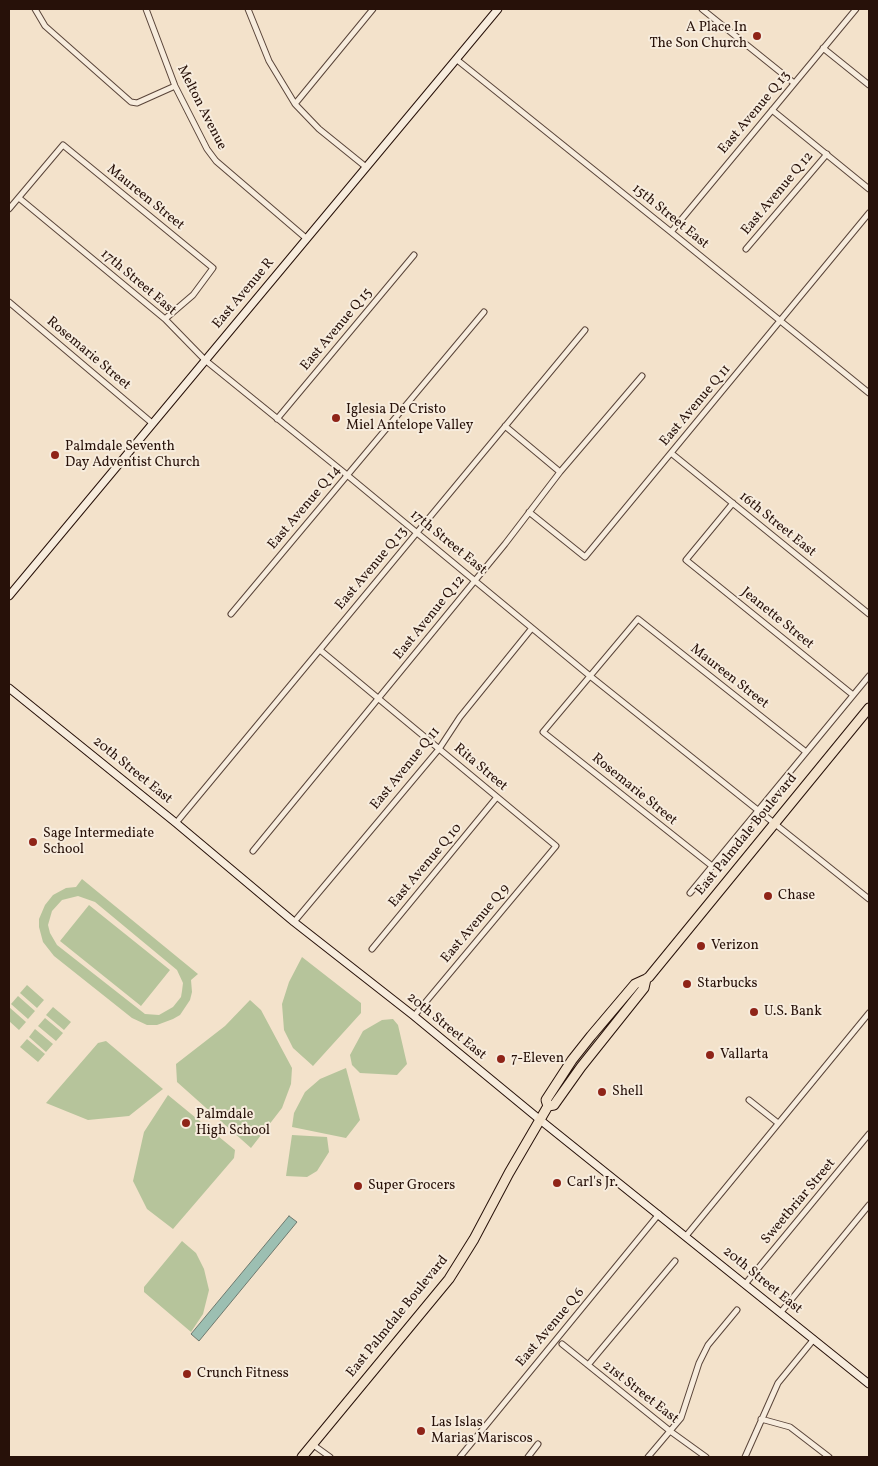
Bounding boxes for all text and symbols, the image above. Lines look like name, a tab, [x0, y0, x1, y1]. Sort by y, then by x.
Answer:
place label: A Place In The Son Church	[649, 20, 747, 52]
marker: A Place In The Son Church	[751, 30, 763, 42]
street label: Melton Avenue	[172, 63, 230, 153]
street label: East Avenue Q 13	[715, 68, 795, 158]
street label: East Avenue Q 12	[738, 149, 818, 239]
street label: Maureen Street	[103, 162, 187, 234]
street label: 15th Street East	[628, 181, 712, 253]
street label: 17th Street East	[97, 246, 179, 320]
street label: East Avenue R	[210, 255, 278, 333]
street label: East Avenue Q 15	[297, 285, 377, 375]
street label: Rosemarie Street	[42, 314, 134, 394]
street label: East Avenue Q 11	[657, 362, 735, 450]
place label: Iglesia De Cristo Miel Antelope Valley	[346, 402, 473, 434]
marker: Iglesia De Cristo Miel Antelope Valley	[330, 412, 342, 424]
place label: Palmdale Seventh Day Adventist Church	[65, 439, 200, 472]
marker: Palmdale Seventh Day Adventist Church	[49, 449, 61, 461]
street label: East Avenue Q 14	[265, 463, 345, 553]
street label: 16th Street East	[735, 489, 819, 561]
street label: 17th Street East	[406, 507, 490, 579]
street label: East Avenue Q 13	[332, 524, 412, 614]
street label: East Avenue Q 12	[391, 572, 469, 664]
street label: Jeanette Street	[737, 585, 817, 653]
street label: Maureen Street	[686, 641, 772, 713]
street label: East Avenue Q 11	[368, 724, 444, 814]
street label: 20th Street East	[89, 734, 175, 808]
street label: Rita Street	[450, 741, 510, 795]
street label: Rosemarie Street	[588, 750, 680, 830]
street label: East Palmdale Boulevard	[693, 771, 801, 899]
street label: East Avenue Q 10	[386, 821, 466, 911]
place label: Sage Intermediate School	[43, 826, 154, 859]
marker: Sage Intermediate School	[27, 836, 39, 848]
street label: East Avenue Q 9	[438, 881, 514, 967]
place label: Chase	[778, 888, 815, 904]
marker: Chase	[762, 890, 774, 902]
place label: Verizon	[711, 938, 759, 954]
marker: Verizon	[695, 940, 707, 952]
place label: Starbucks	[697, 976, 758, 992]
marker: Starbucks	[681, 978, 693, 990]
street label: 20th Street East	[403, 990, 489, 1064]
place label: U.S. Bank	[764, 1004, 822, 1020]
marker: U.S. Bank	[748, 1006, 760, 1018]
place label: Vallarta	[720, 1047, 768, 1063]
marker: Vallarta	[704, 1049, 716, 1061]
place label: 7-Eleven	[511, 1051, 564, 1067]
marker: 7-Eleven	[495, 1053, 507, 1065]
place label: Shell	[612, 1084, 643, 1100]
marker: Shell	[596, 1086, 608, 1098]
place label: Palmdale High School	[196, 1107, 270, 1140]
marker: Palmdale High School	[180, 1117, 192, 1129]
street label: Sweetbriar Street	[758, 1156, 840, 1248]
place label: Carl's Jr.	[567, 1175, 618, 1191]
marker: Carl's Jr.	[551, 1177, 563, 1189]
place label: Super Grocers	[368, 1178, 455, 1194]
marker: Super Grocers	[352, 1180, 364, 1192]
street label: 20th Street East	[719, 1244, 805, 1318]
street label: East Palmdale Boulevard	[344, 1253, 452, 1381]
street label: East Avenue Q 6	[513, 1285, 589, 1371]
street label: 21st Street East	[598, 1358, 682, 1428]
place label: Crunch Fitness	[197, 1366, 289, 1382]
marker: Crunch Fitness	[181, 1368, 193, 1380]
place label: Las Islas Marias Mariscos	[431, 1415, 533, 1448]
marker: Las Islas Marias Mariscos	[415, 1425, 427, 1437]

